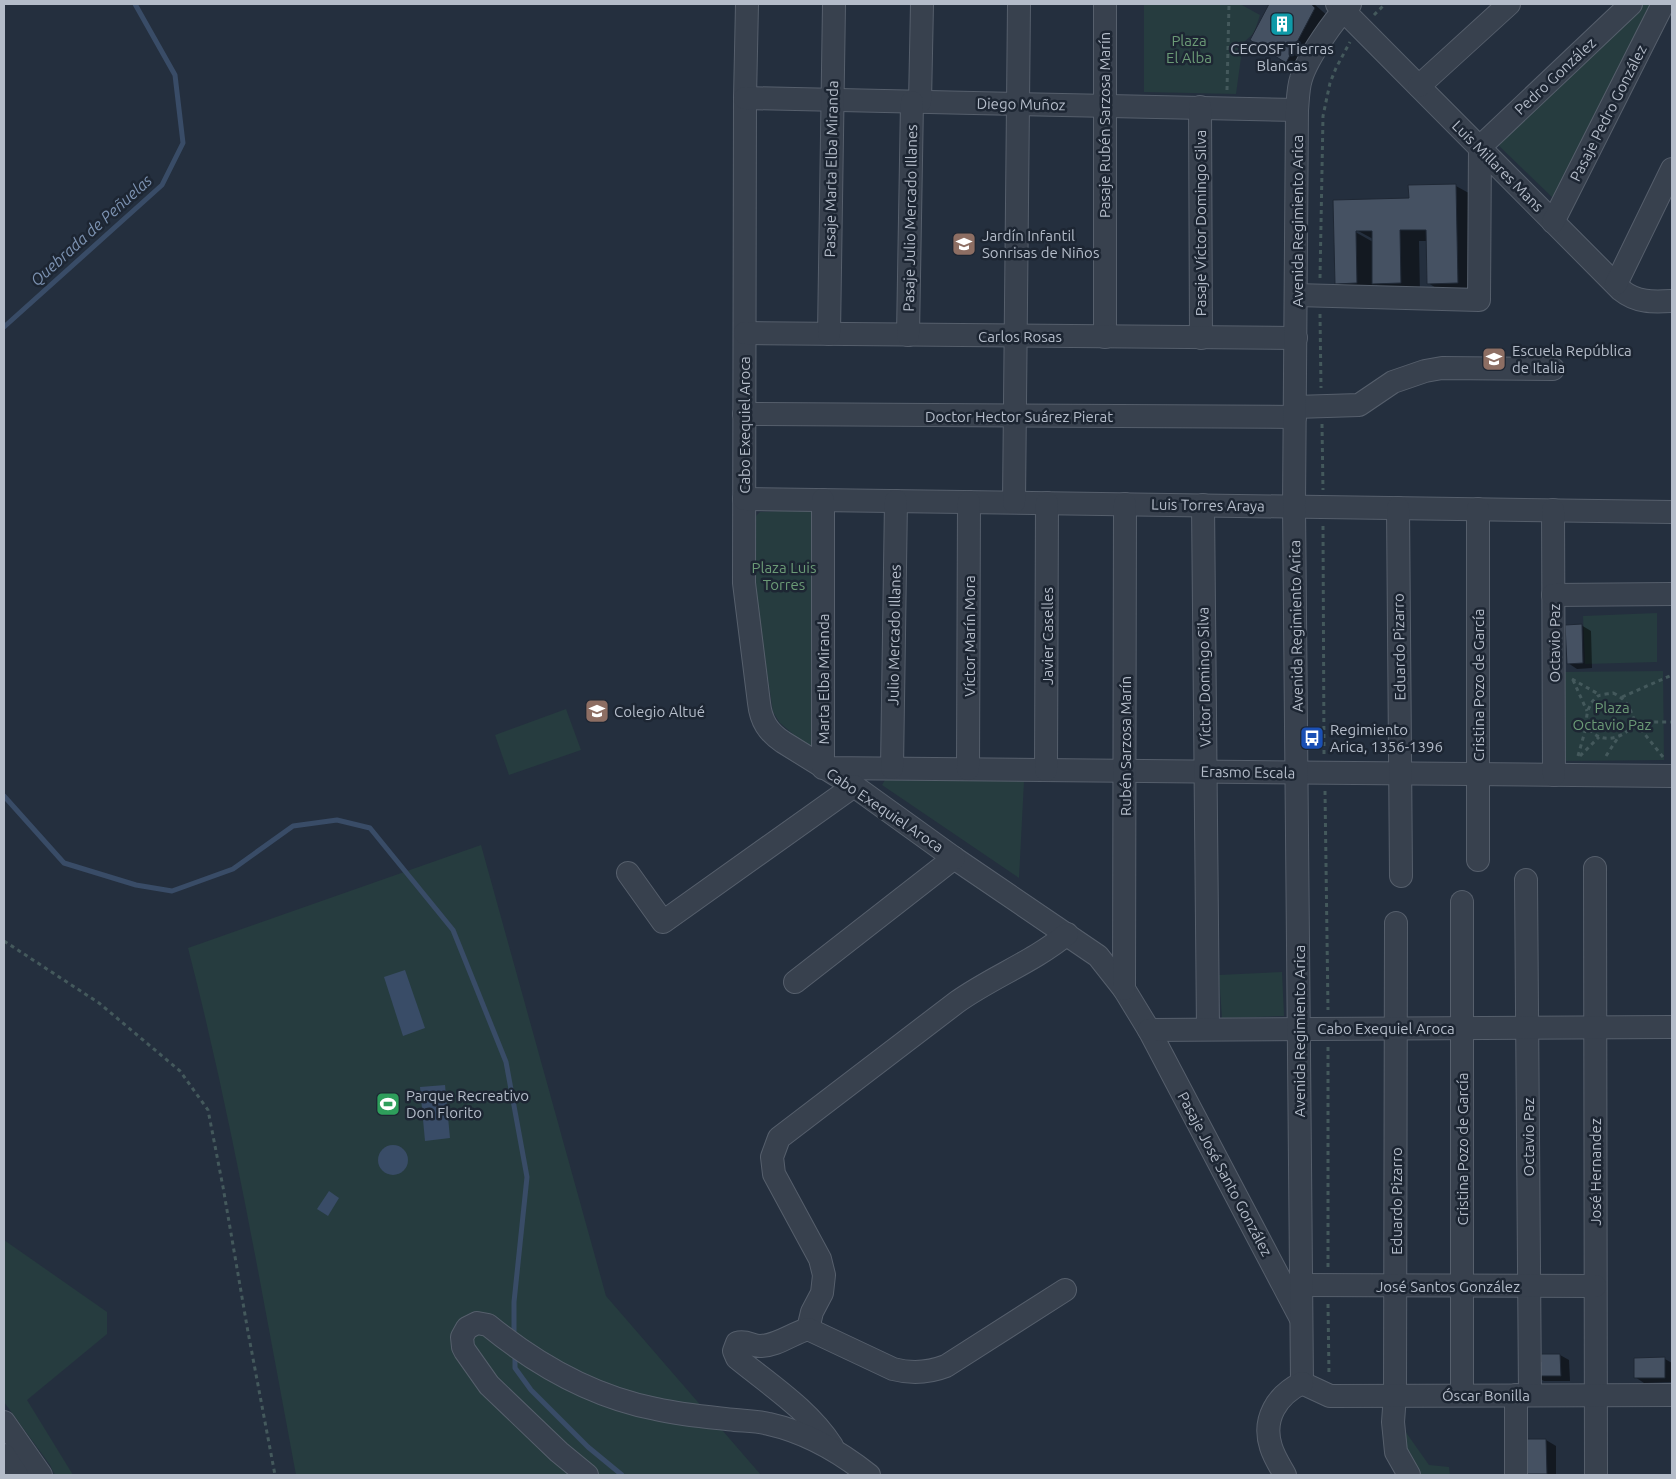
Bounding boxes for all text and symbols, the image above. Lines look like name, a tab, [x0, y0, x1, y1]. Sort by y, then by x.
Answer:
building icon: CECOSF Tierras Blancas	[1269, 11, 1295, 37]
street label: Pasaje Rubén Sarzosa Marín	[1096, 32, 1113, 218]
park label: Plaza El Alba	[1166, 32, 1212, 66]
street label: Pedro González	[1511, 34, 1599, 118]
place label: CECOSF Tierras Blancas	[1230, 40, 1334, 74]
street label: Pasaje Pedro González	[1566, 42, 1650, 184]
street label: Pasaje Marta Elba Miranda	[821, 80, 841, 258]
street label: Diego Muñoz	[976, 95, 1066, 113]
street label: Luis Millares Mans	[1449, 117, 1547, 215]
street label: Pasaje Julio Mercado Illanes	[900, 124, 920, 312]
street label: Pasaje Víctor Domingo Silva	[1192, 130, 1209, 316]
street label: Avenida Regimiento Arica	[1289, 135, 1306, 307]
water label: Quebrada de Peñuelas	[27, 171, 156, 290]
place label: Jardín Infantil Sonrisas de Niños	[982, 227, 1099, 261]
school or university icon: Jardín Infantil Sonrisas de Niños	[951, 231, 977, 257]
street label: Carlos Rosas	[978, 328, 1062, 345]
place label: Escuela República de Italia	[1512, 342, 1632, 376]
school or university icon: Escuela República de Italia	[1481, 346, 1507, 372]
street label: Cabo Exequiel Aroca	[736, 356, 753, 494]
street label: Doctor Hector Suárez Pierat	[925, 408, 1113, 425]
street label: Luis Torres Araya	[1151, 496, 1265, 514]
street label: Avenida Regimiento Arica	[1286, 540, 1306, 712]
park label: Plaza Luis Torres	[751, 559, 817, 593]
street label: Julio Mercado Illanes	[884, 564, 904, 706]
street label: Víctor Marín Mora	[961, 575, 978, 697]
street label: Javier Caselles	[1039, 587, 1056, 685]
street label: Eduardo Pizarro	[1390, 593, 1408, 701]
street label: Octavio Paz	[1546, 604, 1563, 682]
street label: Víctor Domingo Silva	[1194, 607, 1214, 747]
street label: Cristina Pozo de García	[1470, 609, 1487, 761]
street label: Marta Elba Miranda	[815, 614, 832, 744]
street label: Rubén Sarzosa Marín	[1117, 676, 1134, 816]
school or university icon: Colegio Altué	[584, 698, 610, 724]
park label: Plaza Octavio Paz	[1573, 699, 1651, 733]
place label: Colegio Altué	[614, 703, 705, 720]
place label: Regimiento Arica, 1356-1396	[1330, 721, 1443, 755]
bus stop icon: Regimiento Arica, 1356-1396	[1299, 725, 1325, 751]
street label: Erasmo Escala	[1201, 763, 1295, 781]
street label: Cabo Exequiel Aroca	[823, 764, 947, 856]
street label: Avenida Regimiento Arica	[1291, 945, 1308, 1117]
street label: Cabo Exequiel Aroca	[1317, 1020, 1455, 1037]
street label: Cristina Pozo de García	[1454, 1073, 1471, 1225]
place label: Parque Recreativo Don Florito	[406, 1087, 529, 1121]
street label: Pasaje José Santo González	[1174, 1089, 1276, 1259]
sports icon: Parque Recreativo Don Florito	[375, 1091, 401, 1117]
street label: Octavio Paz	[1520, 1098, 1537, 1176]
street label: José Hernandez	[1587, 1118, 1604, 1226]
street label: Eduardo Pizarro	[1388, 1147, 1405, 1255]
street label: José Santos González	[1376, 1278, 1520, 1295]
street label: Óscar Bonilla	[1442, 1387, 1530, 1404]

